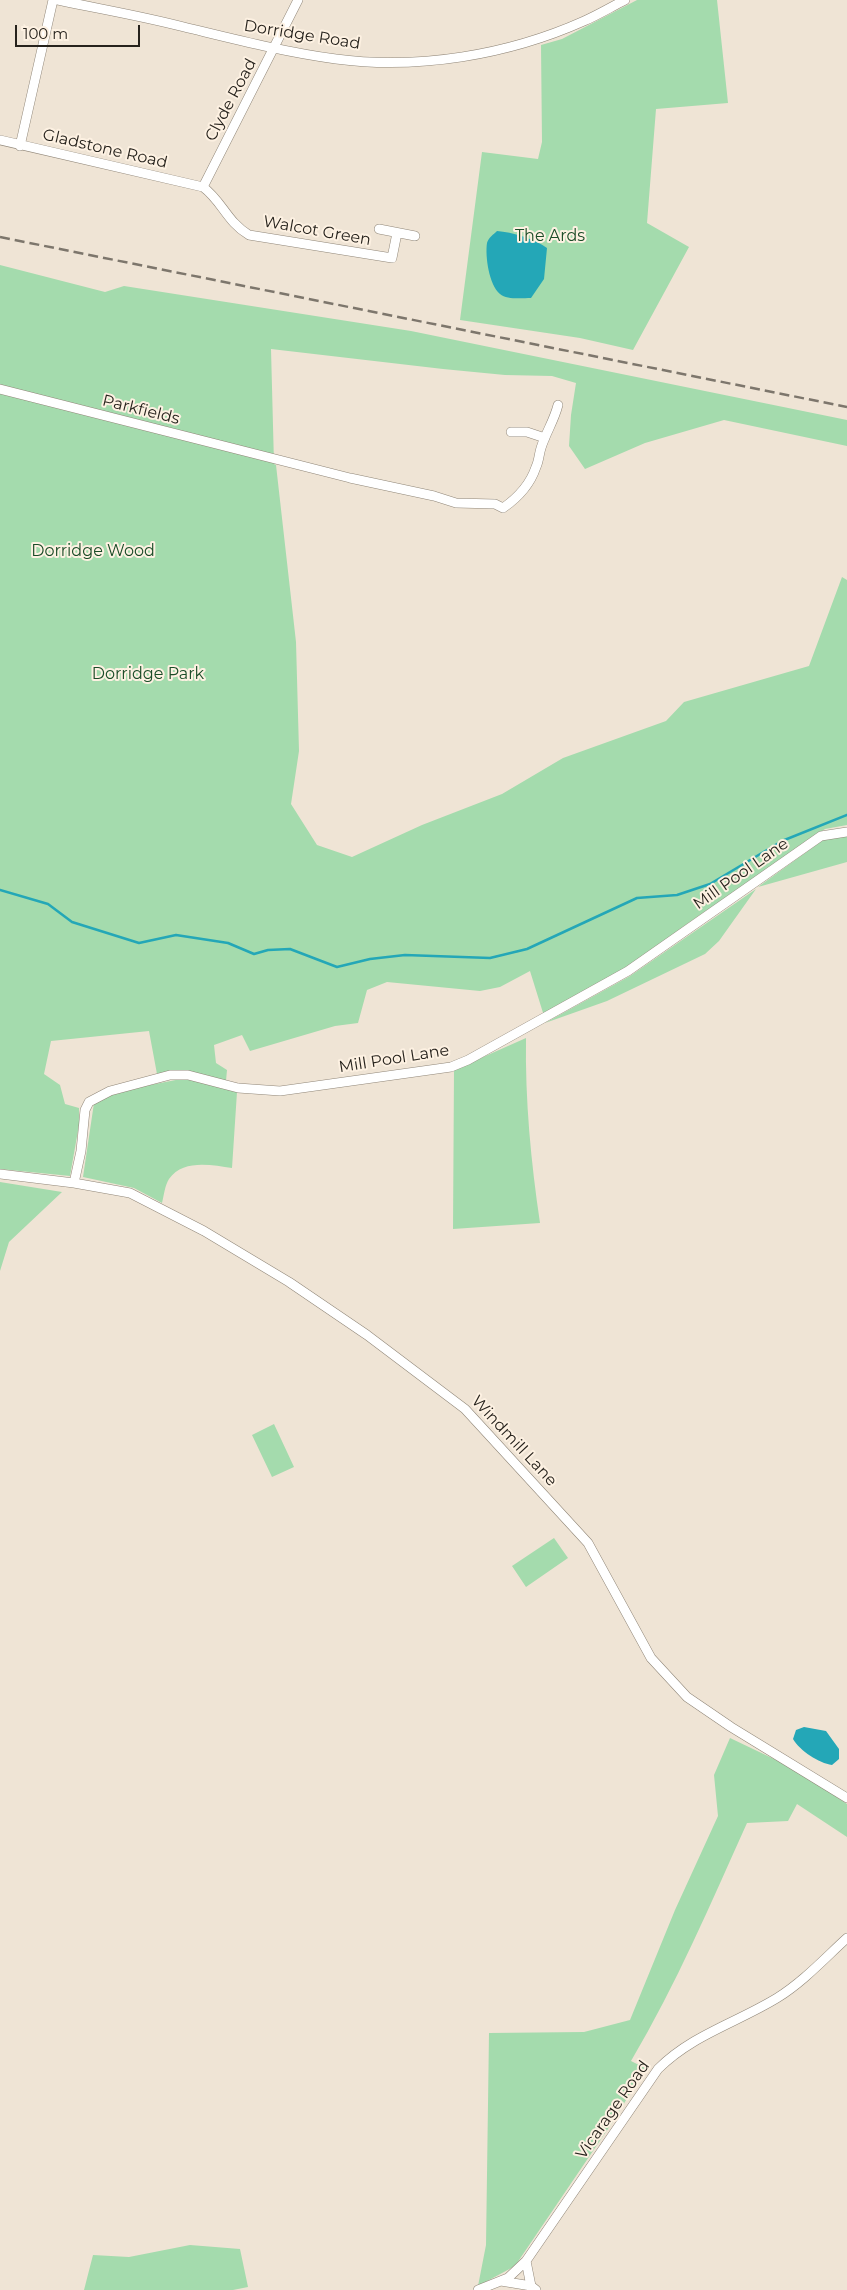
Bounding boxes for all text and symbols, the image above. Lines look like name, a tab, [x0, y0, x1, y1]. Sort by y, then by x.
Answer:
scale bar	[18, 15, 142, 47]
street label: Dorridge Road	[242, 16, 362, 54]
text: 100 m	[23, 24, 68, 43]
street label: Clyde Road	[201, 56, 261, 144]
street label: Gladstone Road	[41, 125, 169, 173]
street label: Walcot Green	[262, 212, 372, 250]
park label: The Ards	[515, 226, 585, 246]
street label: Parkfields	[100, 391, 182, 429]
park label: Dorridge Wood	[31, 541, 155, 561]
park label: Dorridge Park	[92, 664, 204, 684]
street label: Mill Pool Lane	[690, 834, 792, 914]
street label: Mill Pool Lane	[337, 1041, 451, 1077]
street label: Windmill Lane	[467, 1392, 561, 1490]
street label: Vicarage Road	[572, 2057, 654, 2163]

